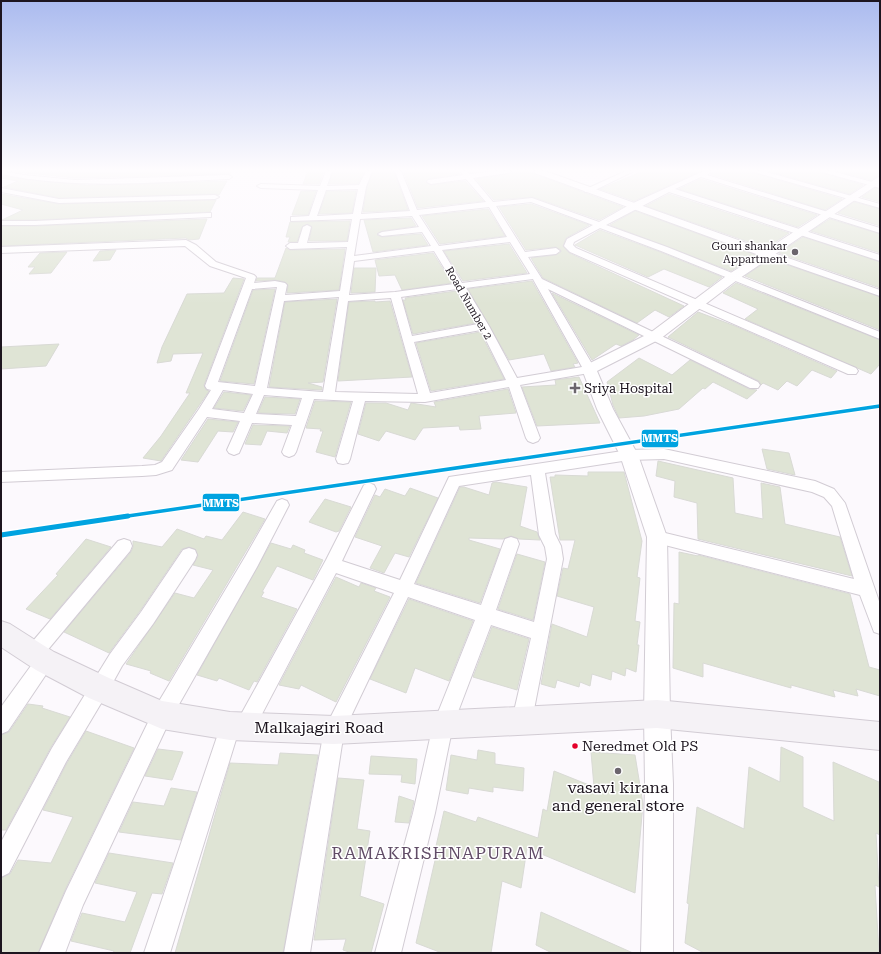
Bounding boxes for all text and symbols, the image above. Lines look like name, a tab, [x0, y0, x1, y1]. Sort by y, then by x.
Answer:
place label: Gouri shankar Appartment	[711, 240, 787, 266]
marker: Gouri shankar Appartment	[790, 247, 800, 257]
street label: Road Number 2	[442, 265, 495, 342]
place label: Sriya Hospital	[584, 381, 673, 396]
marker: Sriya Hospital	[569, 382, 581, 394]
line badge: MMTS	[641, 429, 679, 448]
text: MMTS	[642, 432, 678, 445]
line badge: MMTS	[202, 493, 240, 512]
text: MMTS	[203, 497, 239, 510]
street label: Malkajagiri Road	[254, 718, 384, 737]
place label: Neredmet Old PS	[582, 738, 698, 754]
marker: Neredmet Old PS	[570, 741, 580, 751]
marker: vasavi kirana and general store	[613, 766, 623, 776]
place label: vasavi kirana and general store	[552, 778, 684, 815]
district label: RAMAKRISHNAPURAM	[331, 843, 545, 863]

